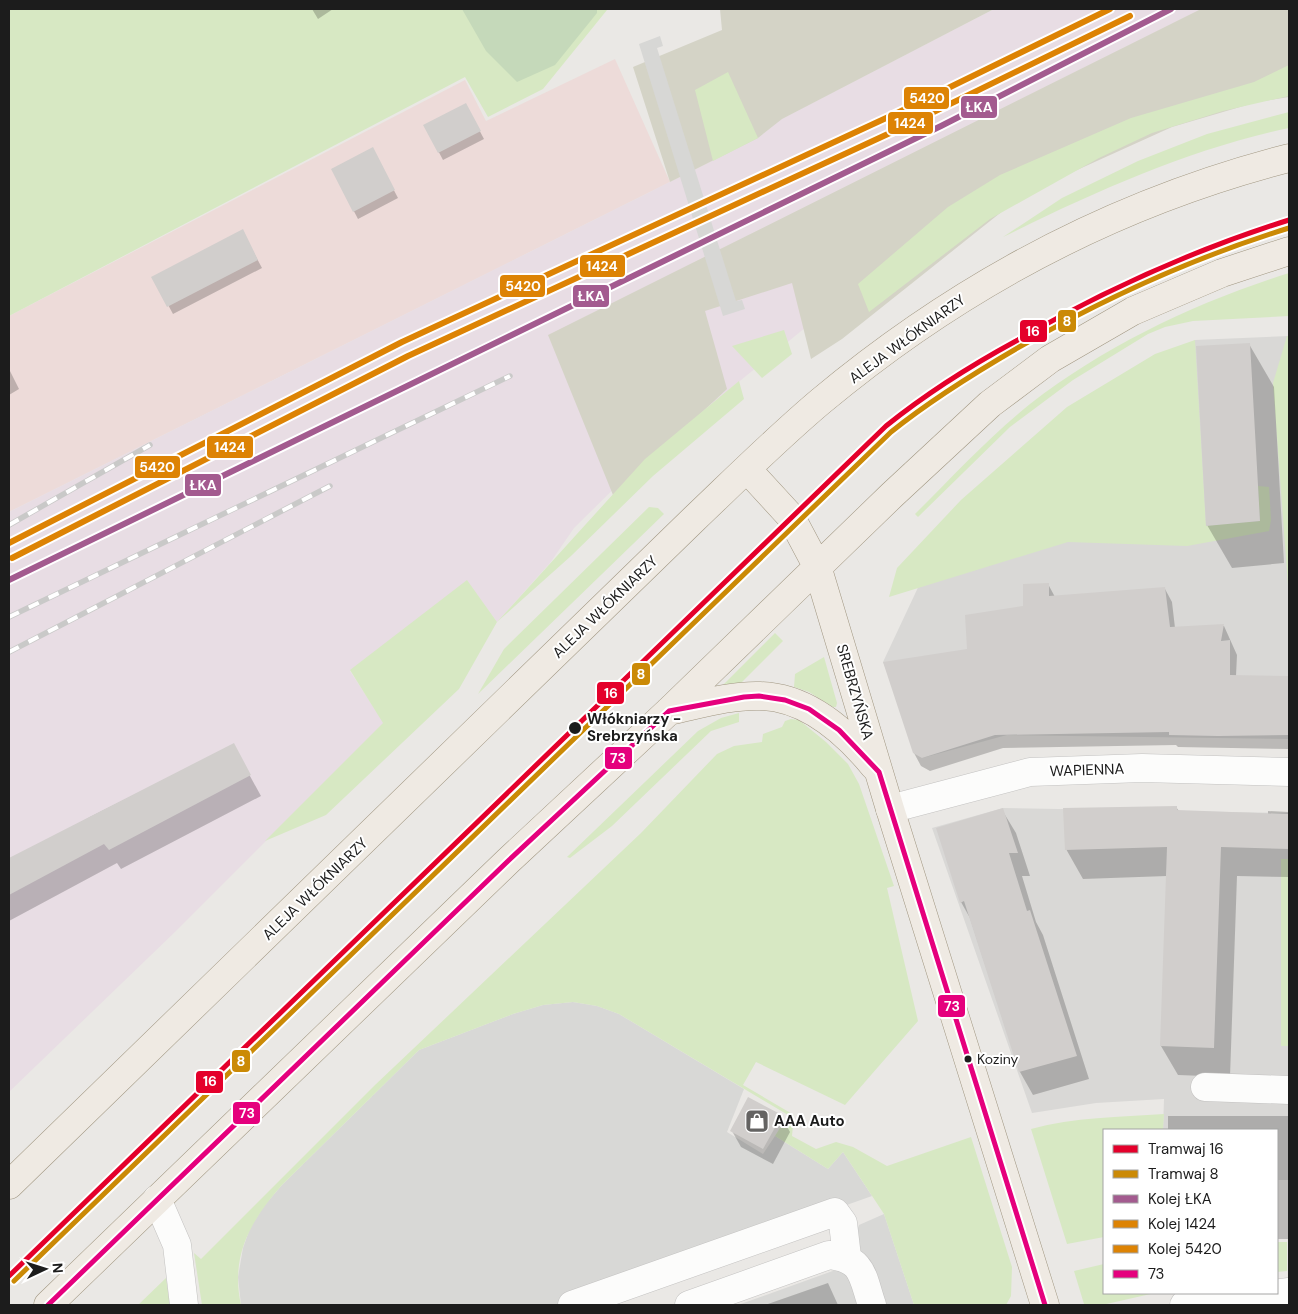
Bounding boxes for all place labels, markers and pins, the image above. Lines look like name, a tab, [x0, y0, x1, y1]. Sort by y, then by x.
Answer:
place label: Włókniarzy - Srebrzyńska	[587, 709, 681, 746]
marker: Włókniarzy - Srebrzyńska	[567, 720, 583, 736]
place label: Koziny	[977, 1050, 1019, 1068]
marker: Koziny	[963, 1054, 973, 1064]
shop icon: AAA Auto	[744, 1108, 770, 1134]
place label: AAA Auto	[774, 1111, 845, 1131]

